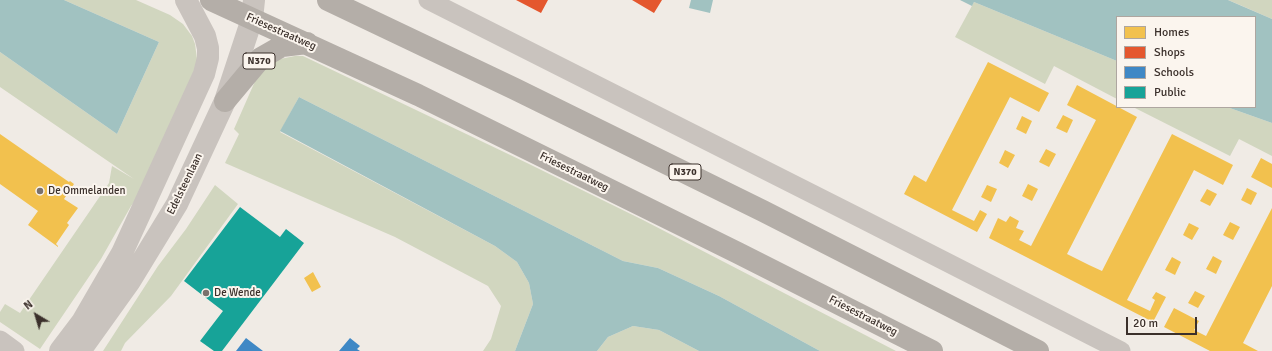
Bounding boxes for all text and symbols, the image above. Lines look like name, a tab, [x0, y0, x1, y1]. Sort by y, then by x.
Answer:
street label: Friesestraatweg	[244, 11, 318, 53]
legend	[1116, 16, 1256, 108]
text: Homes	[1154, 25, 1189, 40]
text: Shops	[1154, 45, 1185, 60]
road number: N370	[243, 53, 275, 69]
text: Schools	[1154, 65, 1194, 80]
text: Public	[1154, 85, 1186, 100]
street label: Friesestraatweg	[537, 150, 611, 194]
street label: Edelsteenlaan	[164, 151, 206, 217]
road number: N370	[669, 164, 701, 180]
place label: De Ommelanden	[48, 184, 125, 198]
marker: De Ommelanden	[35, 186, 45, 196]
place label: De Wende	[214, 286, 261, 300]
marker: De Wende	[201, 288, 211, 298]
street label: Friesestraatweg	[826, 293, 900, 339]
north arrow	[16, 295, 56, 335]
text: N	[21, 298, 35, 313]
scale bar	[1128, 309, 1199, 335]
text: 20 m	[1133, 316, 1158, 331]

